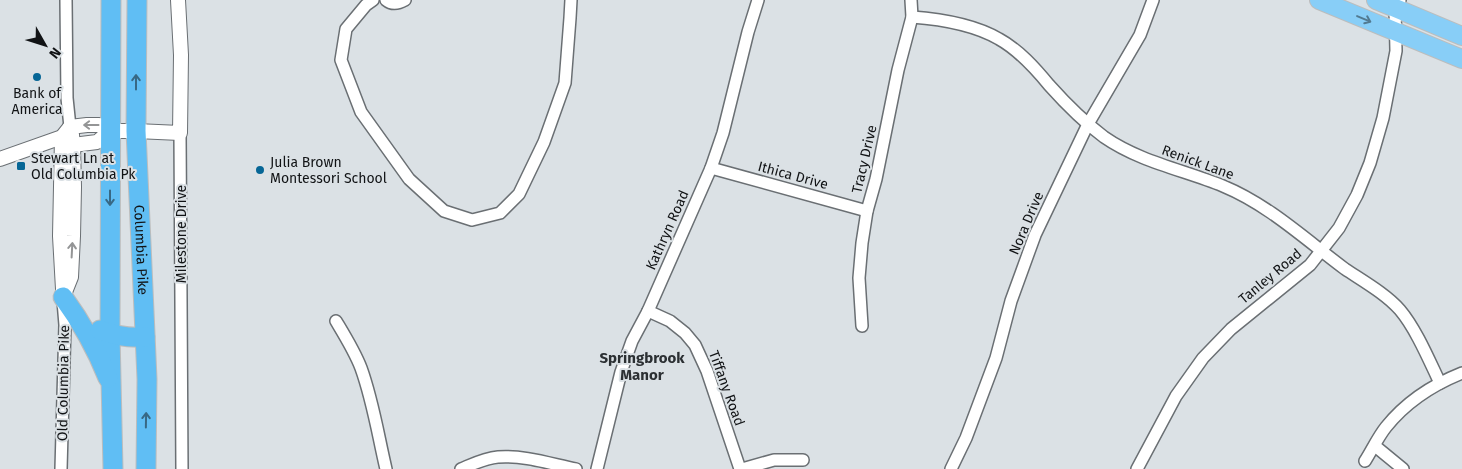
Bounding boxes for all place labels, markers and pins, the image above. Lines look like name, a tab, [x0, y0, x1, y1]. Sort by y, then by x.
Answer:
marker: Bank of America	[31, 71, 43, 83]
place label: Bank of America	[11, 85, 63, 118]
place label: Stewart Ln at Old Columbia Pk	[31, 150, 136, 183]
place label: Julia Brown Montessori School	[270, 154, 387, 187]
marker: Stewart Ln at Old Columbia Pk	[15, 160, 27, 172]
marker: Julia Brown Montessori School	[254, 164, 266, 176]

